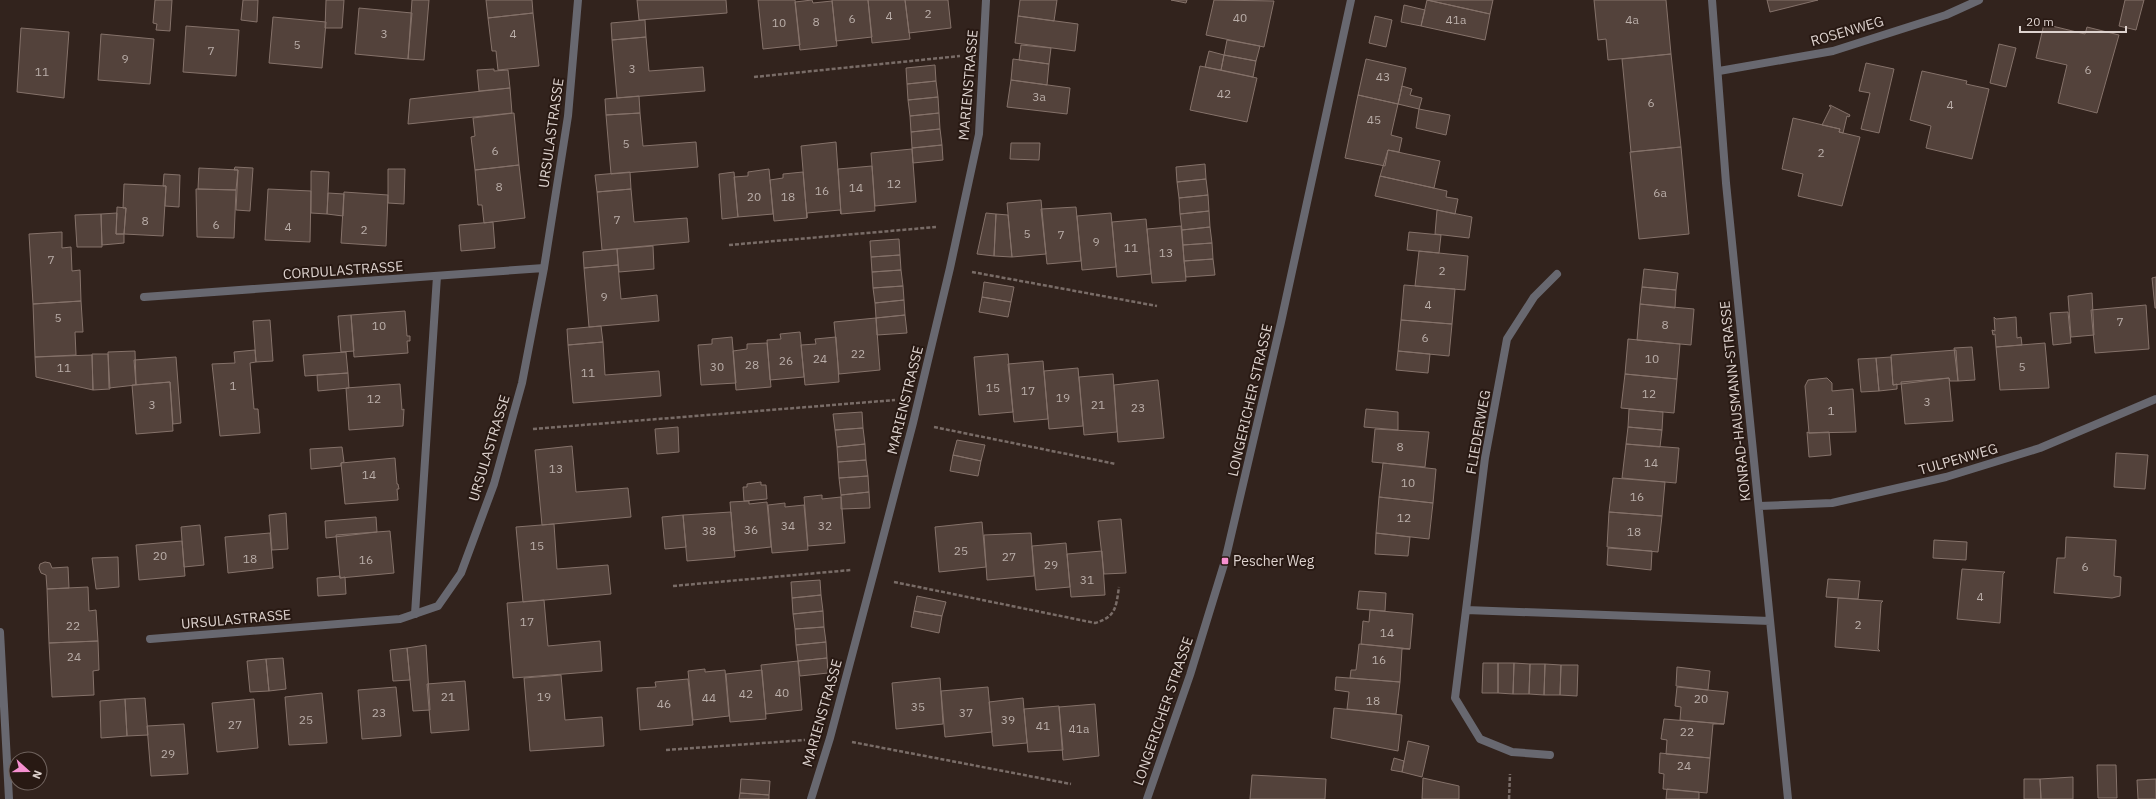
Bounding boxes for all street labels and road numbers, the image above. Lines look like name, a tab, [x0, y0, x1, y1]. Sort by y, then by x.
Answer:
street label: ROSENWEG	[1808, 12, 1886, 50]
street label: MARIENSTRASSE	[954, 29, 982, 141]
street label: URSULASTRASSE	[534, 77, 568, 189]
street label: CORDULASTRASSE	[282, 257, 404, 283]
street label: KONRAD-HAUSMANN-STRASSE	[1716, 300, 1754, 502]
street label: LONGERICHER STRASSE	[1224, 322, 1276, 478]
street label: MARIENSTRASSE	[883, 344, 927, 456]
street label: FLIEDERWEG	[1462, 388, 1494, 476]
street label: URSULASTRASSE	[464, 393, 514, 503]
street label: TULPENWEG	[1916, 439, 2000, 479]
street label: URSULASTRASSE	[180, 605, 292, 633]
street label: LONGERICHER STRASSE	[1129, 634, 1197, 788]
street label: MARIENSTRASSE	[798, 657, 846, 769]

